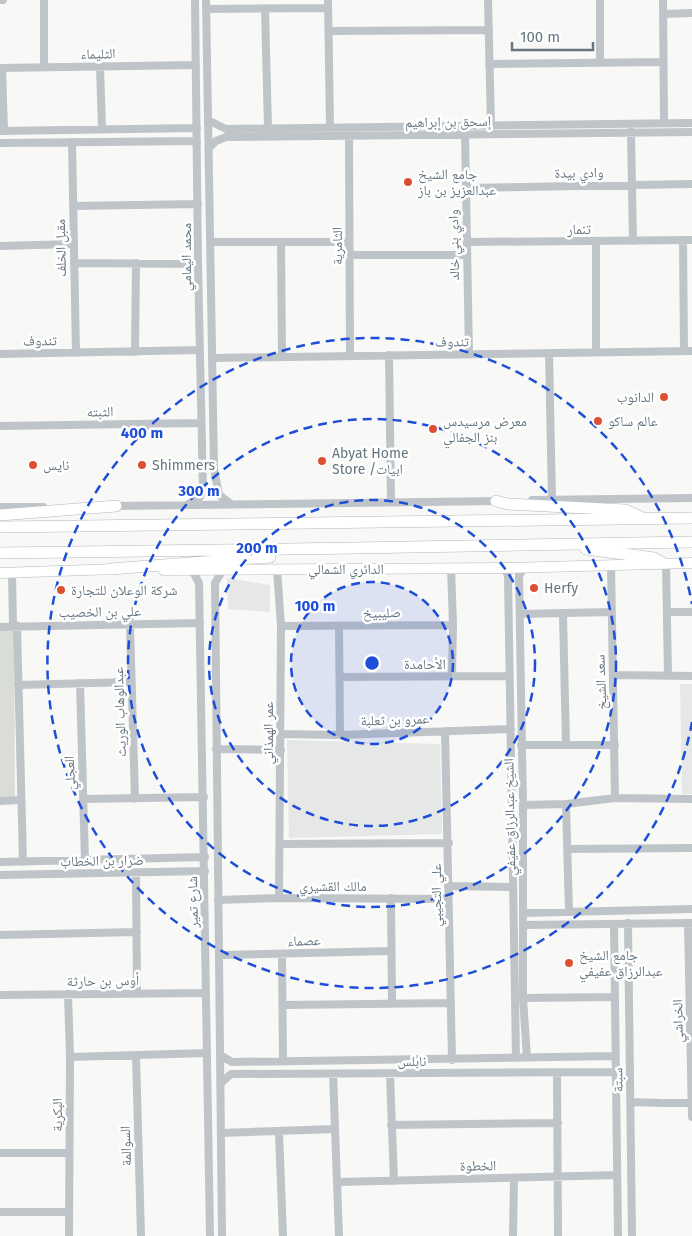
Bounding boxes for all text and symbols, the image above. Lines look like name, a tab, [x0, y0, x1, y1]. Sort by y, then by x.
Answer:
scale bar	[512, 20, 593, 52]
text: 100 m	[520, 28, 560, 46]
street label: الثليماء	[80, 45, 116, 63]
street label: إسحق بن إبراهيم	[405, 113, 491, 132]
street label: وادي بيدة	[554, 164, 604, 184]
place label: جامع الشيخ عبدالعزيز بن باز	[417, 166, 496, 199]
marker: جامع الشيخ عبدالعزيز بن باز	[402, 176, 414, 188]
street label: وادي بني خالد	[445, 209, 466, 281]
street label: مقبل الخلف	[52, 219, 70, 277]
street label: تنمار	[566, 221, 591, 238]
street label: محمد اليمامي	[178, 223, 197, 291]
street label: الثامرية	[329, 227, 346, 265]
street label: تندوف	[23, 332, 57, 350]
street label: تندوف	[435, 333, 469, 351]
place label: الدانوب	[617, 389, 654, 406]
marker: الدانوب	[658, 391, 670, 403]
street label: الثبته	[86, 403, 114, 421]
place label: معرض مرسيدس بنز الجفالي	[443, 413, 527, 448]
place label: عالم ساكو	[608, 413, 658, 431]
marker: عالم ساكو	[592, 415, 604, 427]
marker: معرض مرسيدس بنز الجفالي	[427, 423, 439, 435]
text: 400 m	[121, 424, 163, 442]
place label: Abyat Home Store /ابيات	[332, 445, 409, 478]
marker: Abyat Home Store /ابيات	[316, 455, 328, 467]
place label: نايس	[43, 457, 70, 474]
place label: Shimmers	[152, 457, 216, 474]
marker: نايس	[27, 459, 39, 471]
marker: Shimmers	[136, 459, 148, 471]
text: 300 m	[177, 482, 220, 500]
text: 200 m	[236, 539, 278, 557]
street label: الدائري الشمالي	[308, 561, 384, 580]
place label: Herfy	[544, 580, 578, 597]
place label: شركة الوعلان للتجارة	[71, 582, 178, 599]
marker: Herfy	[528, 582, 540, 594]
marker: شركة الوعلان للتجارة	[55, 584, 67, 596]
text: 100 m	[295, 597, 335, 615]
street label: علي بن الخصيب	[59, 603, 141, 624]
street label: صليبيخ	[363, 604, 401, 623]
centre of rings	[363, 654, 381, 672]
street label: سعد الشيخ	[592, 654, 611, 710]
street label: الأحامدة	[404, 656, 446, 673]
street label: عبدالوهاب الوريث	[110, 667, 130, 757]
street label: عمر الهمذاني	[260, 701, 279, 765]
street label: عمرو بن ثعلبة	[360, 710, 430, 730]
street label: العجلي	[61, 755, 82, 791]
street label: الشيخ عبدالرزاق عفيفي	[500, 758, 522, 876]
street label: ضرار بن الخطاب	[60, 852, 144, 870]
street label: علي التجيبي	[428, 863, 447, 927]
street label: شارع تمير	[184, 876, 203, 929]
street label: مالك القشيري	[299, 878, 367, 897]
street label: عصماء	[287, 932, 321, 950]
place label: جامع الشيخ عبدالرزاق عفيفي	[579, 947, 663, 982]
marker: جامع الشيخ عبدالرزاق عفيفي	[563, 957, 575, 969]
street label: أوس بن حارثة	[67, 972, 139, 990]
street label: الخراشي	[669, 999, 689, 1043]
street label: نابلس	[398, 1053, 427, 1070]
street label: سبتة	[609, 1068, 627, 1092]
street label: البكرية	[49, 1098, 66, 1132]
street label: السوالمة	[117, 1125, 135, 1167]
street label: الخطوة	[460, 1157, 496, 1175]

